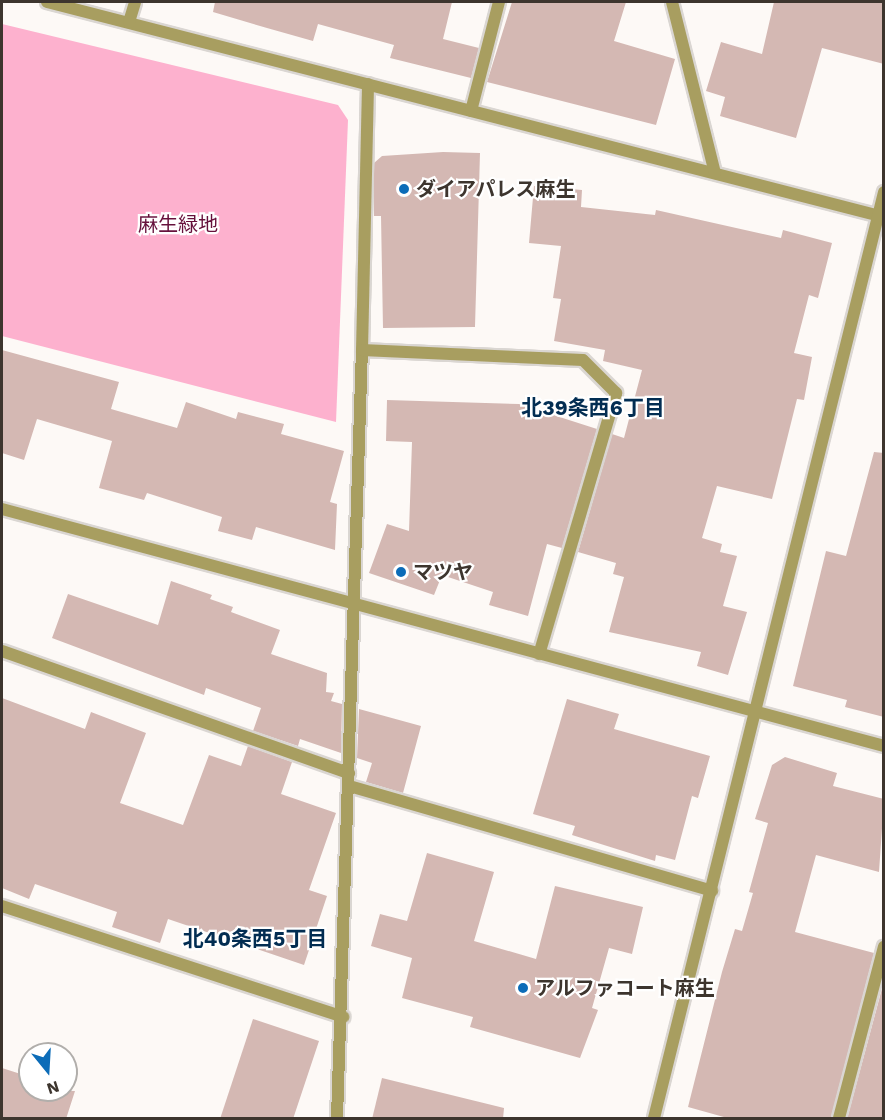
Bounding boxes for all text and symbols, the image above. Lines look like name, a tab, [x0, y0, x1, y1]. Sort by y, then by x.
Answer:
place label: ダイアパレス麻生	[416, 177, 576, 201]
marker: ダイアパレス麻生	[397, 182, 411, 196]
park label: 麻生緑地	[138, 212, 218, 236]
district label: 北39条西6丁目	[521, 395, 665, 421]
place label: マツヤ	[413, 560, 473, 584]
marker: マツヤ	[394, 565, 408, 579]
district label: 北40条西5丁目	[183, 926, 327, 952]
place label: アルファコート麻生	[535, 976, 715, 1000]
marker: アルファコート麻生	[516, 981, 530, 995]
north arrow	[18, 1042, 78, 1102]
text: N	[45, 1077, 62, 1099]

